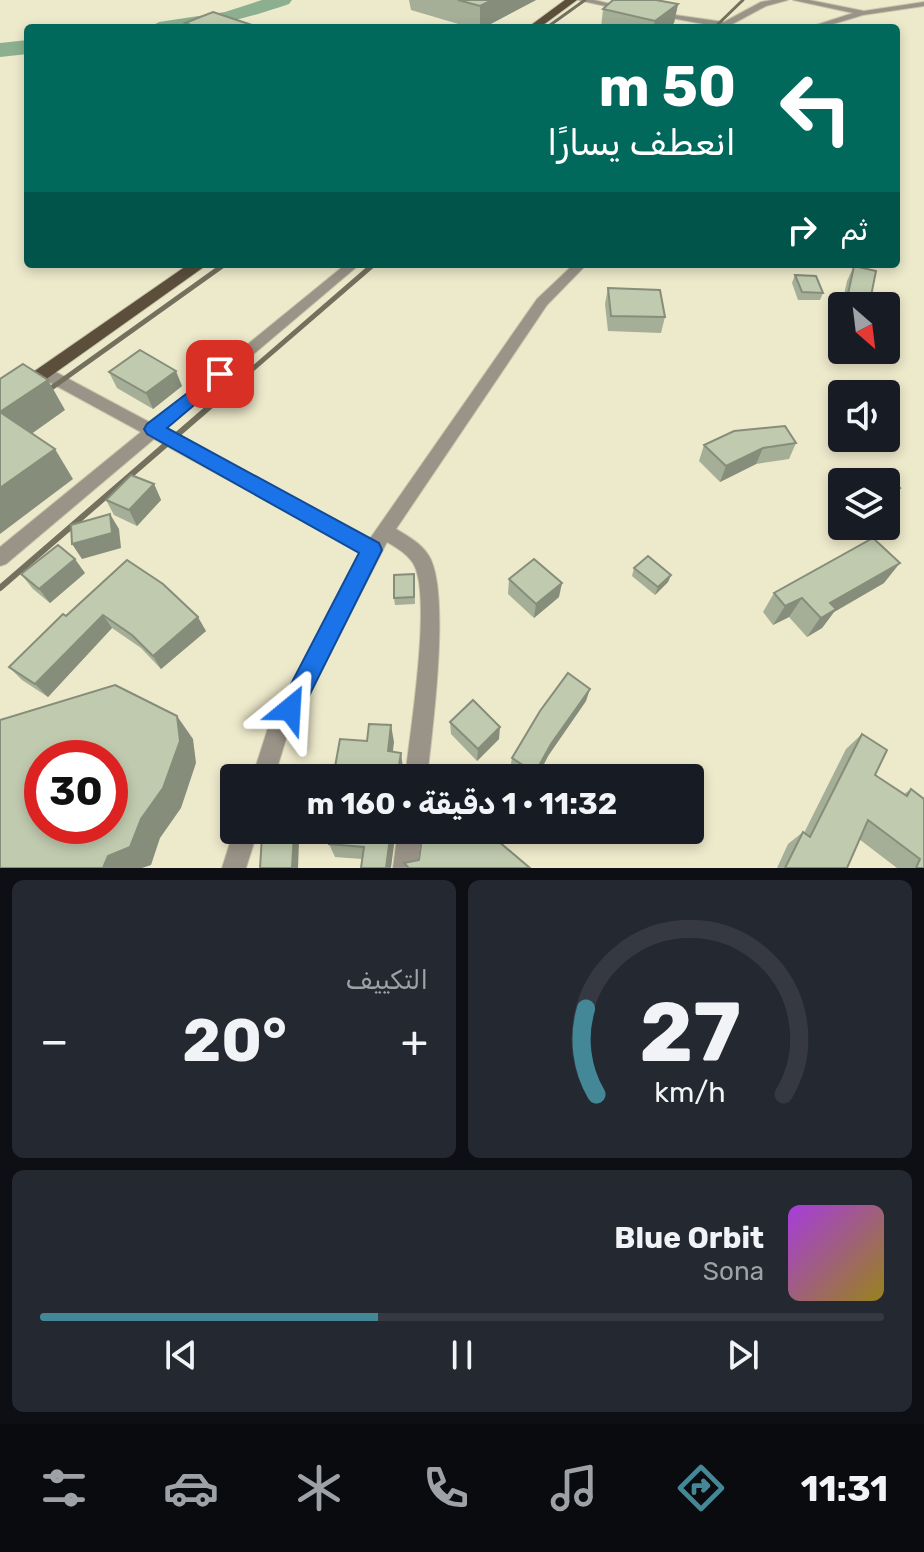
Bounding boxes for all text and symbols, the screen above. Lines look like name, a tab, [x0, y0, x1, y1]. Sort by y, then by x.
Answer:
text: 50 m	[599, 54, 736, 120]
icon: left	[764, 56, 868, 160]
text: انعطف يسارًا	[547, 121, 736, 164]
icon: right	[780, 208, 824, 252]
text: ثم	[840, 212, 868, 248]
north arrow	[828, 292, 900, 364]
map controls	[828, 292, 900, 540]
pin	[186, 340, 254, 408]
icon: arrive	[198, 352, 242, 396]
button: sound	[828, 380, 900, 452]
button: layers	[828, 468, 900, 540]
position arrow	[248, 667, 332, 751]
speed limit sign: 30	[24, 740, 128, 844]
text: 11:32 · 1 دقيقة · 160 m	[307, 786, 617, 822]
text: التكييف	[346, 965, 428, 996]
text: 27	[639, 983, 741, 1082]
text: 20°	[182, 1005, 287, 1076]
text: −	[40, 1015, 69, 1067]
text: +	[401, 1015, 428, 1067]
text: km/h	[654, 1075, 726, 1109]
text: Blue Orbit	[614, 1220, 764, 1256]
text: Sona	[703, 1256, 764, 1287]
icon: previous	[159, 1333, 203, 1377]
icon: pause	[440, 1333, 484, 1377]
icon: next	[721, 1333, 765, 1377]
icon: filters	[36, 1460, 92, 1516]
icon: car	[163, 1460, 219, 1516]
icon: climate	[291, 1460, 347, 1516]
icon: phone	[418, 1460, 474, 1516]
icon: music	[546, 1460, 602, 1516]
icon: directions	[673, 1460, 729, 1516]
text: 11:31	[801, 1467, 888, 1510]

